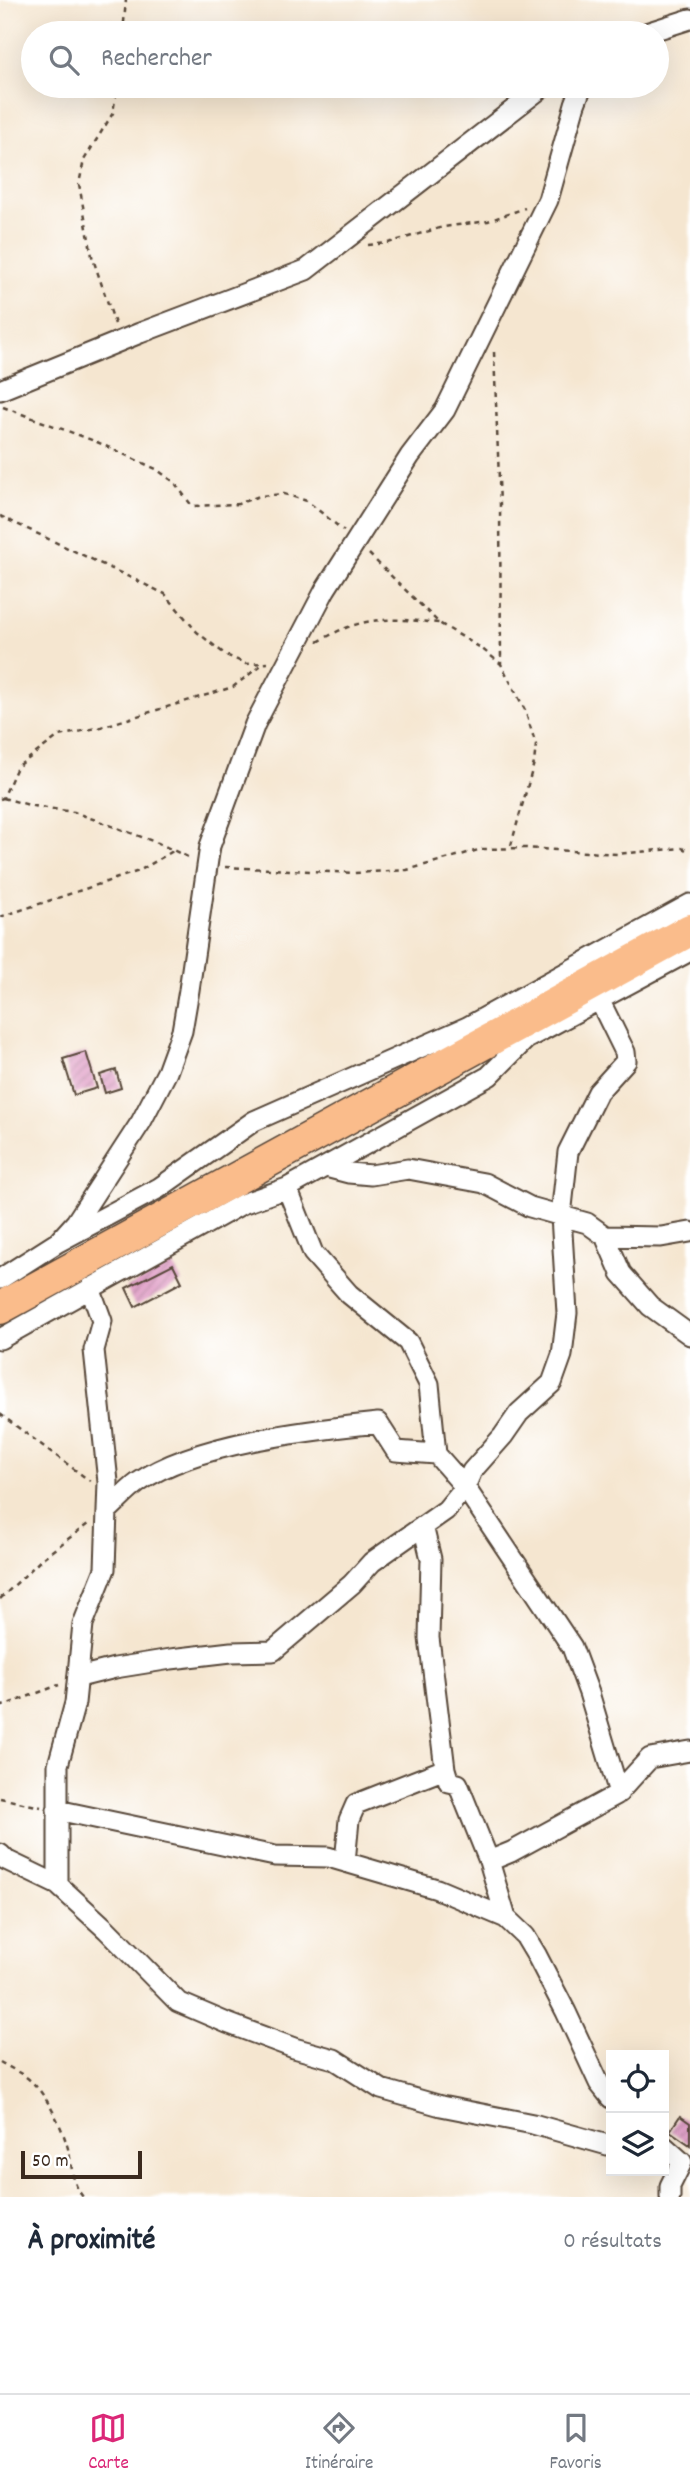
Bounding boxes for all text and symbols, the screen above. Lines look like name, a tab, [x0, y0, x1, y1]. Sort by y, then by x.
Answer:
search box	[21, 21, 669, 98]
icon: search	[45, 41, 83, 79]
text: Rechercher	[101, 41, 212, 78]
map controls	[606, 2050, 669, 2176]
button: locate	[606, 2050, 669, 2113]
button: layers	[606, 2113, 669, 2176]
scale bar	[21, 2148, 142, 2180]
text: 50 m	[32, 2149, 69, 2176]
text: À proximité	[28, 2221, 155, 2264]
text: 0 résultats	[563, 2226, 662, 2259]
tab: Carte	[88, 2409, 129, 2478]
tab: Itinéraire	[305, 2409, 373, 2478]
tab: Favoris	[550, 2409, 602, 2478]

